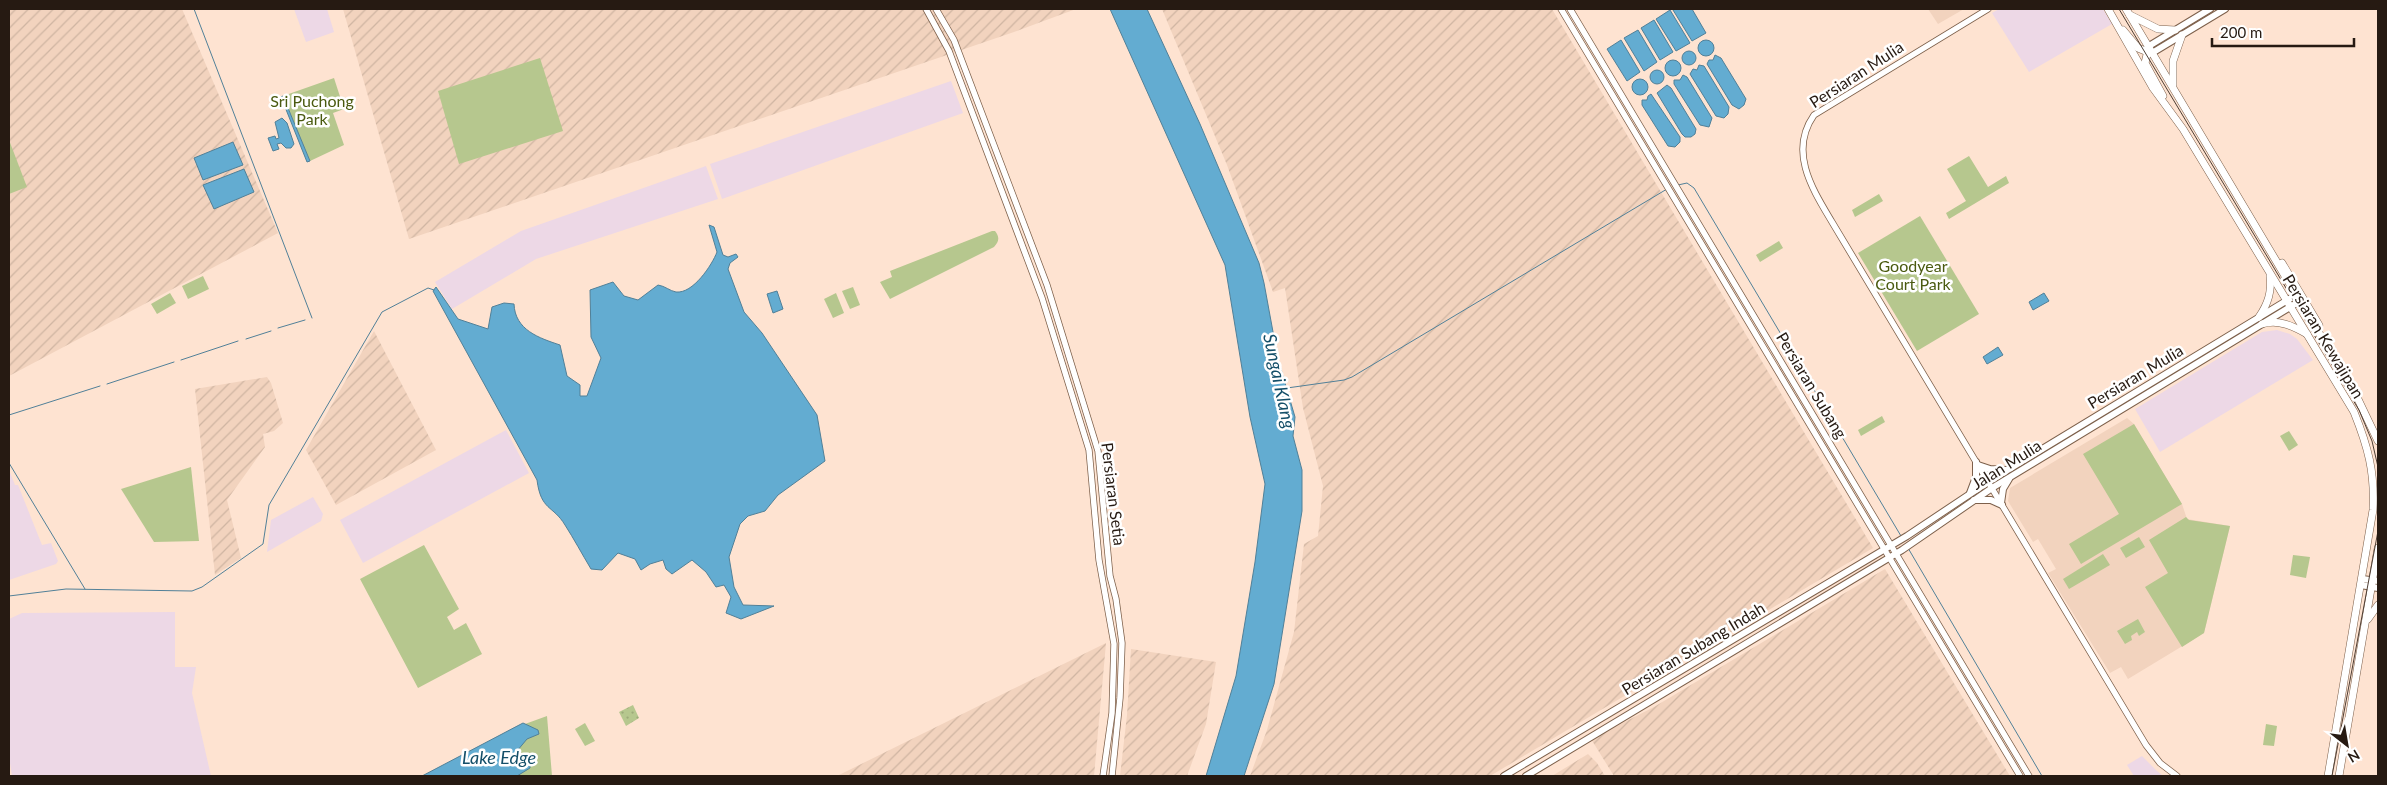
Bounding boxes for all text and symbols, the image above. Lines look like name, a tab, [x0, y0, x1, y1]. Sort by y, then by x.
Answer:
scale bar	[2212, 15, 2354, 47]
text: 200 m	[2220, 23, 2262, 41]
street label: Persiaran Mulia	[1806, 37, 1906, 111]
park label: Sri Puchong Park	[270, 91, 354, 128]
park label: Goodyear Court Park	[1875, 256, 1952, 293]
street label: Persiaran Kewajipan	[2280, 271, 2368, 401]
street label: Persiaran Subang	[1773, 329, 1851, 441]
water label: Sungai Klang	[1259, 331, 1301, 431]
street label: Persiaran Mulia	[2084, 340, 2186, 412]
street label: Jalan Mulia	[1968, 435, 2044, 493]
street label: Persiaran Setia	[1098, 441, 1130, 547]
street label: Persiaran Subang Indah	[1618, 598, 1768, 698]
north arrow	[2322, 720, 2372, 770]
water label: Lake Edge	[462, 746, 536, 768]
text: N	[2345, 747, 2363, 767]

